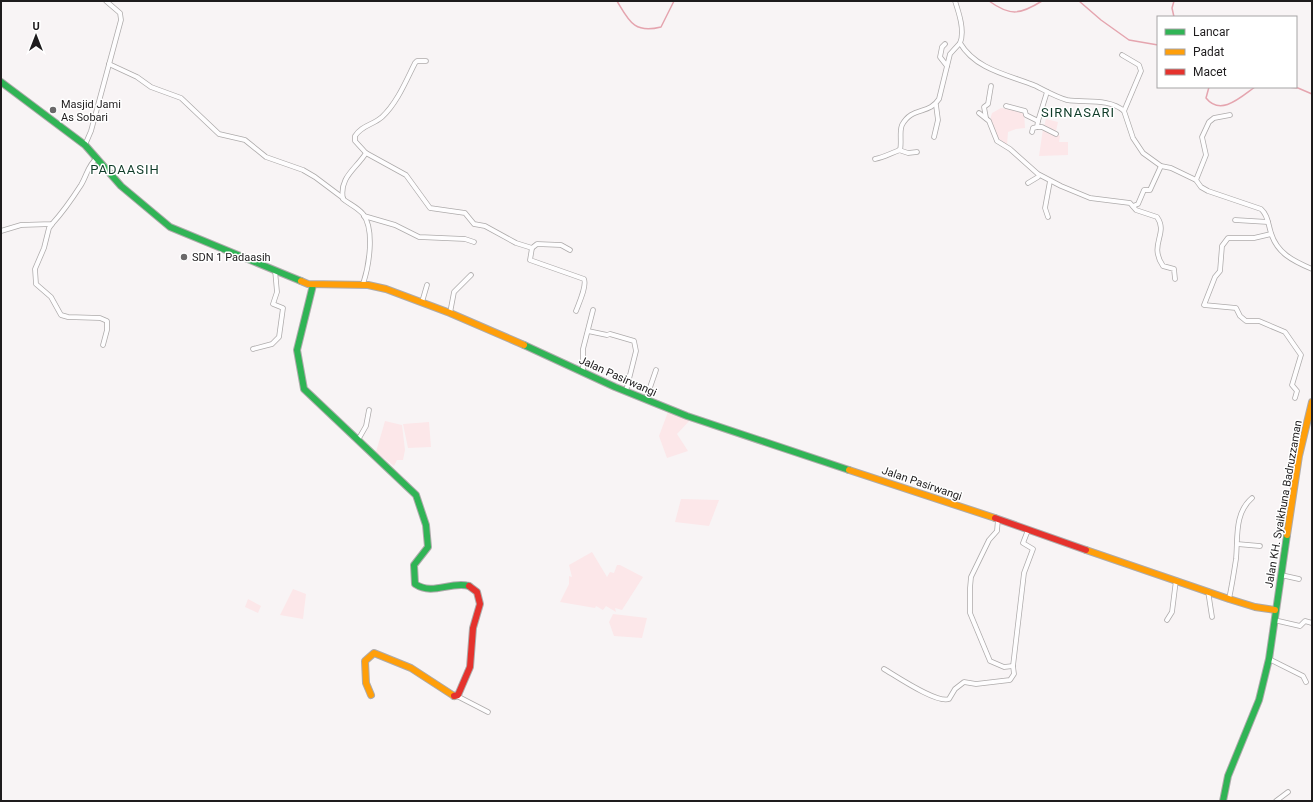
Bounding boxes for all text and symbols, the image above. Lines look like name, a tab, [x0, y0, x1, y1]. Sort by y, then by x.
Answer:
north arrow	[16, 16, 56, 56]
legend	[1157, 16, 1297, 88]
text: U	[32, 20, 40, 33]
text: Lancar	[1193, 25, 1230, 39]
text: Padat	[1193, 45, 1224, 59]
text: Macet	[1193, 65, 1227, 79]
place label: Masjid Jami As Sobari	[61, 98, 121, 124]
marker: Masjid Jami As Sobari	[48, 105, 58, 115]
district label: SIRNASARI	[1041, 105, 1115, 120]
district label: PADAASIH	[90, 162, 160, 177]
place label: SDN 1 Padaasih	[192, 251, 271, 264]
marker: SDN 1 Padaasih	[179, 252, 189, 262]
street label: Jalan Pasirwangi	[577, 353, 659, 399]
street label: Jalan KH. Syaikhuna Badruzzaman	[1262, 419, 1305, 589]
street label: Jalan Pasirwangi	[880, 464, 964, 503]

